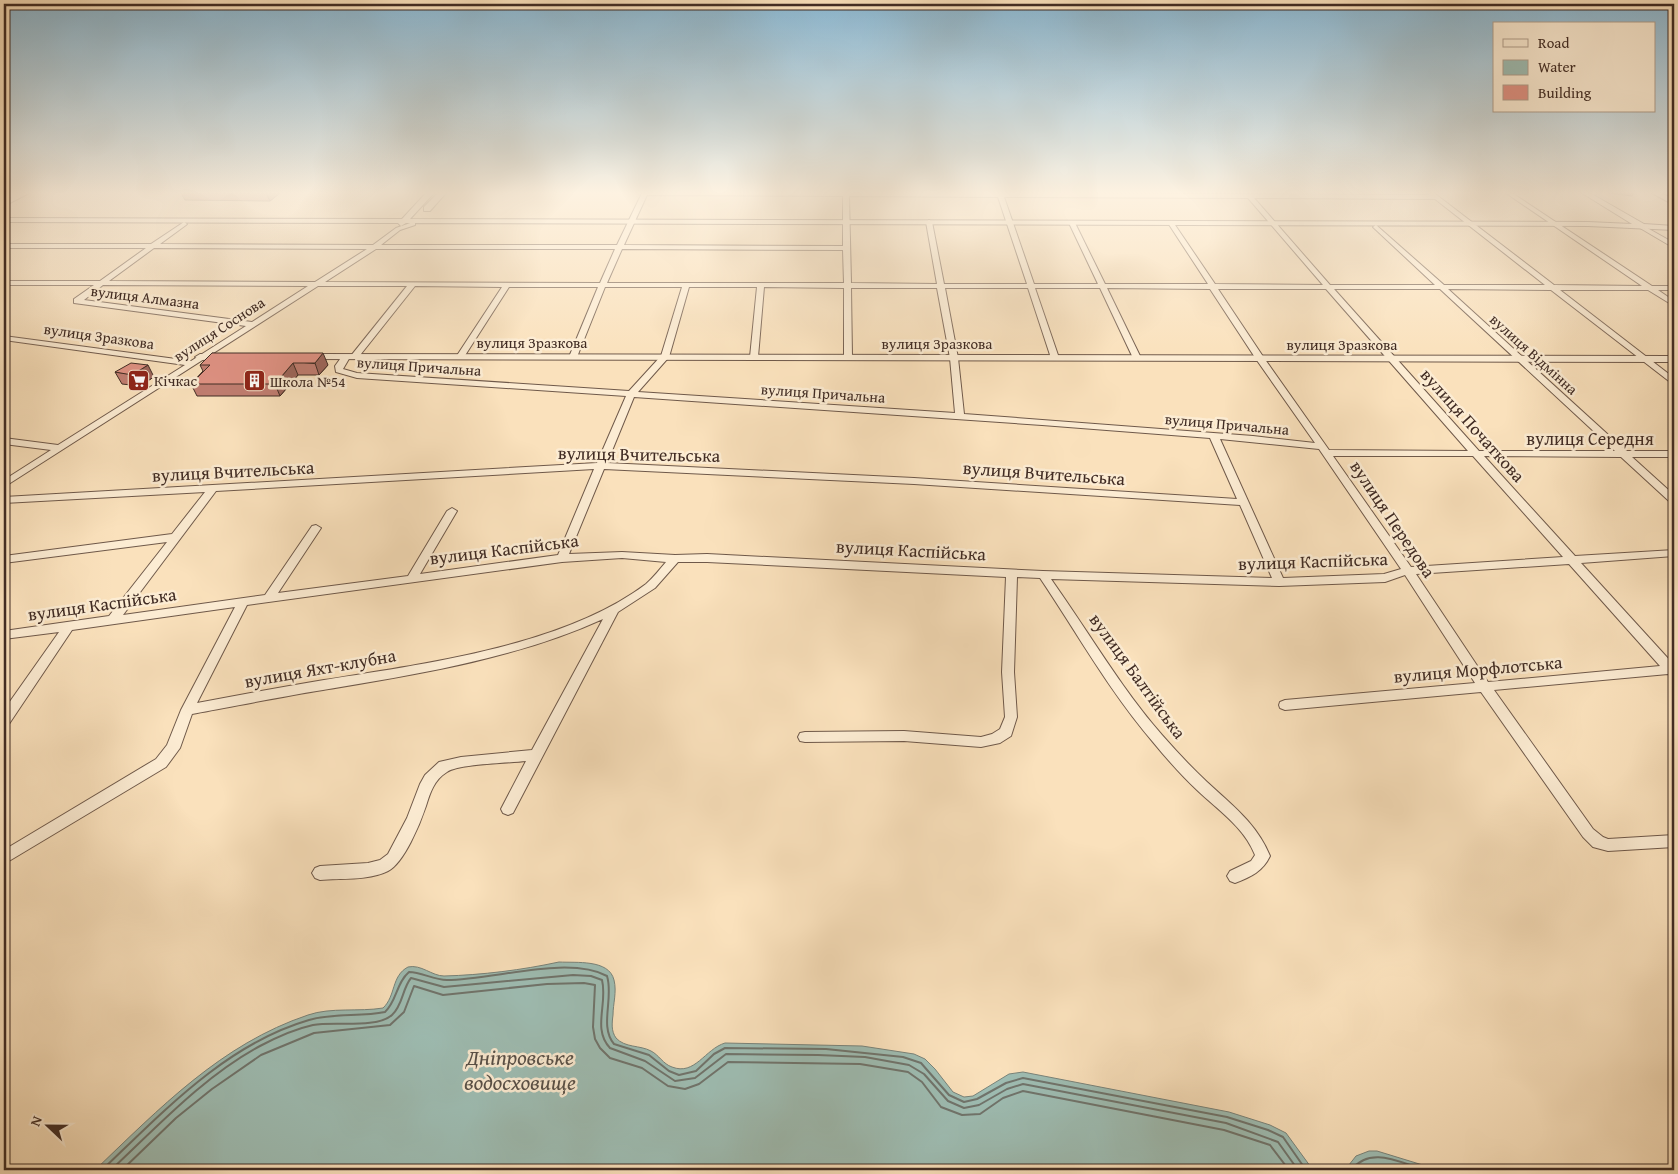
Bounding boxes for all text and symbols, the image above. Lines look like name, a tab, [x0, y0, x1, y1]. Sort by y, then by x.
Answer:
legend	[1493, 22, 1656, 112]
text: Road	[1538, 32, 1569, 53]
text: Water	[1538, 56, 1576, 77]
text: Building	[1538, 82, 1592, 103]
street label: вулиця Алмазна	[90, 280, 201, 314]
street label: вулиця Соснова	[169, 291, 269, 366]
street label: вулиця Відмінна	[1485, 309, 1583, 400]
street label: вулиця Зразкова	[43, 318, 156, 354]
street label: вулиця Зразкова	[476, 332, 588, 353]
street label: вулиця Зразкова	[881, 333, 993, 354]
street label: вулиця Зразкова	[1286, 334, 1398, 355]
street label: вулиця Причальна	[356, 351, 483, 381]
street label: вулиця Початкова	[1414, 362, 1532, 488]
supermarket icon: Кічкас	[126, 368, 150, 392]
building icon: Школа №54	[242, 369, 266, 393]
place label: Кічкас	[154, 370, 197, 391]
place label: Школа №54	[270, 371, 345, 392]
street label: вулиця Причальна	[760, 378, 887, 408]
street label: вулиця Причальна	[1164, 408, 1291, 440]
street label: вулиця Середня	[1526, 425, 1654, 452]
street label: вулиця Вчительська	[558, 439, 721, 469]
street label: вулиця Вчительська	[151, 453, 315, 489]
street label: вулиця Вчительська	[962, 454, 1126, 492]
street label: вулиця Передова	[1344, 455, 1443, 583]
street label: вулиця Каспійська	[428, 526, 580, 572]
street label: вулиця Каспійська	[835, 533, 987, 567]
street label: вулиця Каспійська	[1238, 545, 1389, 577]
street label: вулиця Каспійська	[26, 580, 179, 628]
street label: вулиця Балтійська	[1083, 608, 1193, 745]
street label: вулиця Яхт-клубна	[242, 641, 398, 695]
street label: вулиця Морфлотська	[1393, 648, 1564, 690]
water label: Дніпровське водосховище	[464, 1041, 576, 1098]
north arrow	[22, 1102, 72, 1152]
text: N	[25, 1112, 47, 1129]

